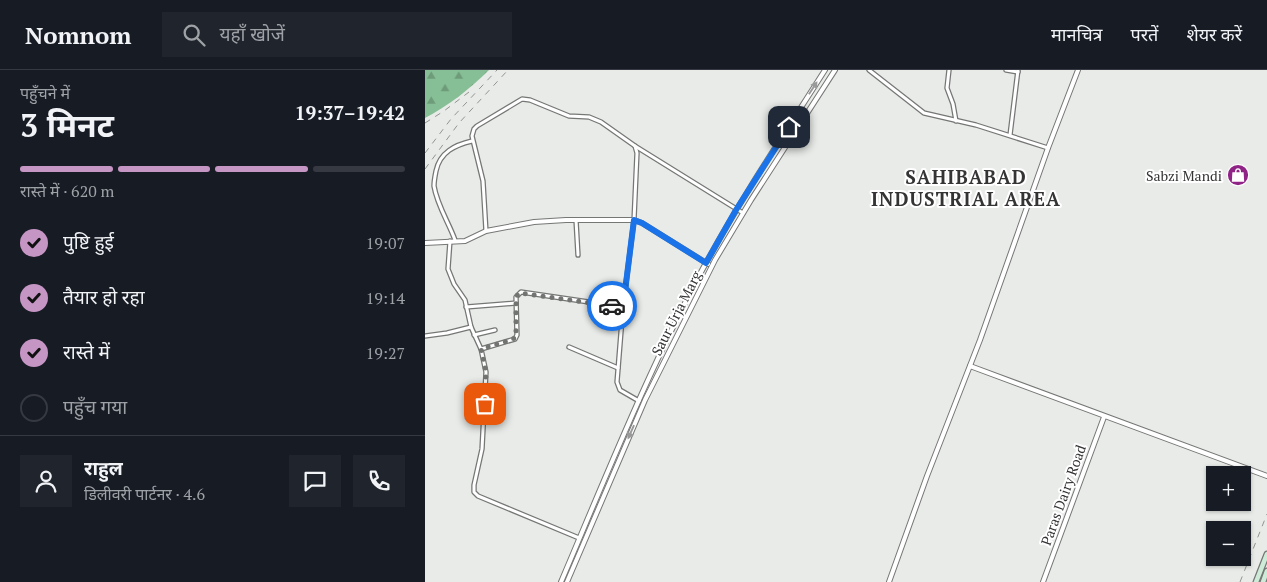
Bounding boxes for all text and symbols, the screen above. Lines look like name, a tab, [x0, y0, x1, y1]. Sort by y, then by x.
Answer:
search box	[162, 12, 512, 57]
text: Nomnom	[25, 19, 132, 51]
icon: search	[180, 21, 208, 49]
text: यहाँ खोजें	[220, 21, 285, 46]
text: मानचित्र	[1051, 22, 1103, 46]
text: परतें	[1131, 22, 1158, 46]
text: शेयर करें	[1186, 22, 1242, 46]
one-way arrow	[809, 81, 818, 94]
text: पहुँचने में	[20, 82, 70, 104]
text: 19:37–19:42	[295, 100, 405, 125]
text: 3 मिनट	[20, 104, 114, 146]
pin	[768, 106, 810, 148]
icon: home	[775, 113, 803, 141]
shop icon: Sabzi Mandi	[1226, 163, 1250, 187]
district label: SAHIBABAD INDUSTRIAL AREA	[871, 164, 1061, 211]
place label: Sabzi Mandi	[1146, 166, 1222, 185]
text: रास्ते में · 620 m	[20, 180, 114, 202]
icon: check	[20, 229, 48, 257]
text: पुष्टि हुई	[63, 229, 114, 254]
text: 19:07	[366, 232, 405, 254]
street label: Saur Urja Marg	[647, 267, 706, 359]
courier	[587, 281, 637, 331]
icon: check	[20, 284, 48, 312]
text: तैयार हो रहा	[63, 284, 145, 309]
text: 19:14	[366, 287, 405, 309]
icon: car	[598, 292, 626, 320]
icon: check	[20, 339, 48, 367]
text: रास्ते में	[63, 339, 110, 364]
text: 19:27	[366, 342, 405, 364]
pin	[464, 383, 506, 425]
icon: bag	[471, 390, 499, 418]
text: पहुँच गया	[63, 394, 127, 419]
one-way arrow	[626, 425, 634, 439]
street label: Paras Dairy Road	[1036, 442, 1090, 548]
button: person	[20, 455, 72, 507]
text: राहुल	[84, 455, 123, 480]
button: chat	[289, 455, 341, 507]
button: phone	[353, 455, 405, 507]
map controls	[1206, 466, 1251, 566]
button: +	[1206, 466, 1251, 511]
text: डिलीवरी पार्टनर · 4.6	[84, 483, 205, 505]
button: −	[1206, 521, 1251, 566]

